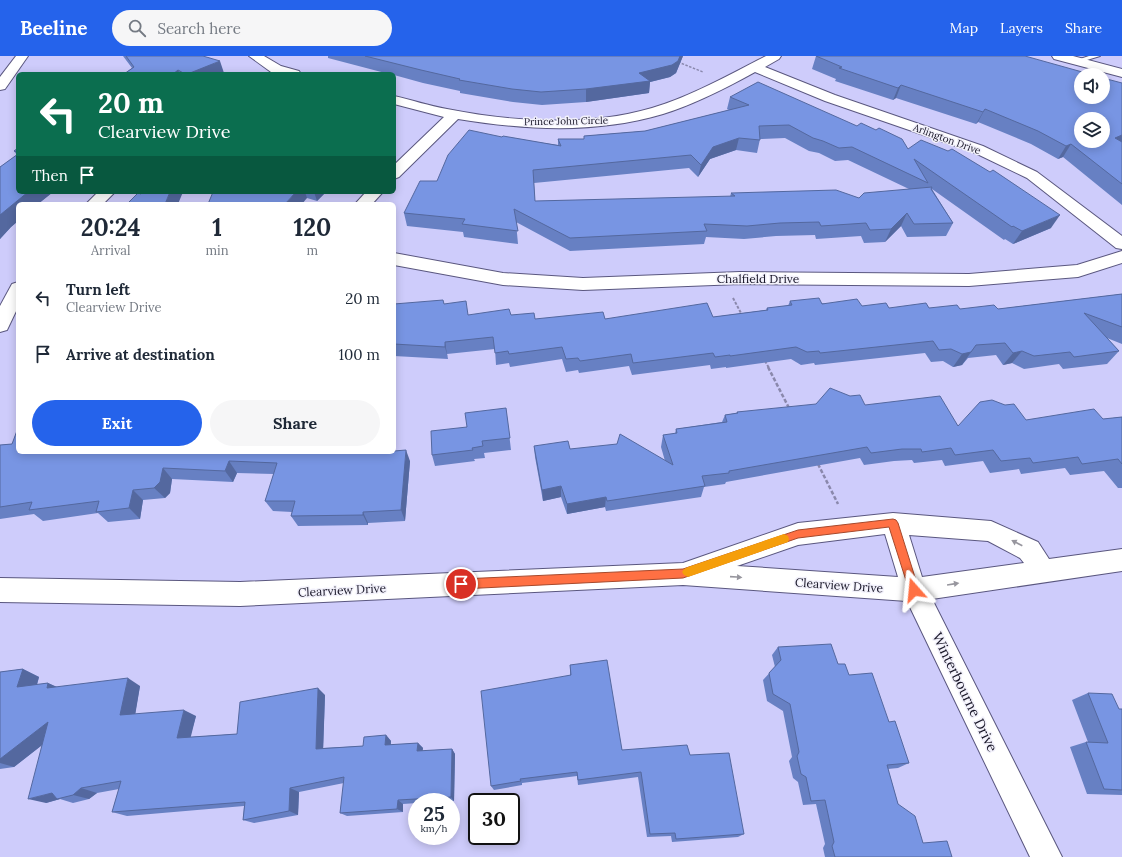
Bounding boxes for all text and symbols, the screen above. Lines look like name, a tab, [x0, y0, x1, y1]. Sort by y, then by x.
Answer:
search box	[112, 10, 392, 46]
text: Beeline	[20, 16, 88, 40]
icon: search	[126, 17, 148, 39]
text: Search here	[158, 19, 241, 38]
text: Map	[950, 19, 978, 37]
text: Layers	[1000, 19, 1043, 37]
text: Share	[1065, 19, 1102, 37]
map controls	[1074, 68, 1110, 148]
button: sound	[1074, 68, 1110, 104]
text: 20 m	[98, 85, 164, 121]
icon: left	[32, 88, 84, 140]
button: layers	[1074, 112, 1110, 148]
street label: Prince John Circle	[524, 114, 609, 128]
text: Clearview Drive	[98, 120, 230, 143]
street label: Arlington Drive	[910, 120, 983, 157]
icon: arrive	[76, 164, 98, 186]
text: Then	[32, 166, 68, 185]
text: 20:24	[81, 212, 141, 243]
text: 1	[212, 212, 222, 243]
text: 120	[293, 212, 331, 243]
text: Arrival	[91, 242, 131, 259]
text: min	[205, 242, 229, 259]
text: m	[307, 242, 318, 259]
street label: Chalfield Drive	[717, 271, 800, 286]
text: Turn left	[66, 280, 130, 299]
icon: left	[32, 287, 54, 309]
text: 20 m	[345, 289, 380, 308]
text: Clearview Drive	[66, 299, 162, 316]
icon: arrive	[32, 343, 54, 365]
text: Arrive at destination	[66, 345, 215, 364]
text: 100 m	[339, 345, 380, 364]
button: Exit	[32, 400, 202, 446]
button: Share	[210, 400, 380, 446]
one-way arrow	[1011, 540, 1022, 547]
pin	[444, 567, 478, 601]
position arrow	[893, 569, 935, 611]
icon: arrive	[450, 573, 472, 595]
one-way arrow	[730, 574, 742, 581]
street label: Clearview Drive	[794, 574, 884, 596]
street label: Clearview Drive	[298, 580, 387, 600]
one-way arrow	[947, 581, 959, 587]
street label: Winterbourne Drive	[928, 629, 1002, 755]
speed limit sign: 30	[468, 793, 520, 845]
text: 25	[423, 801, 445, 826]
text: km/h	[420, 822, 448, 835]

